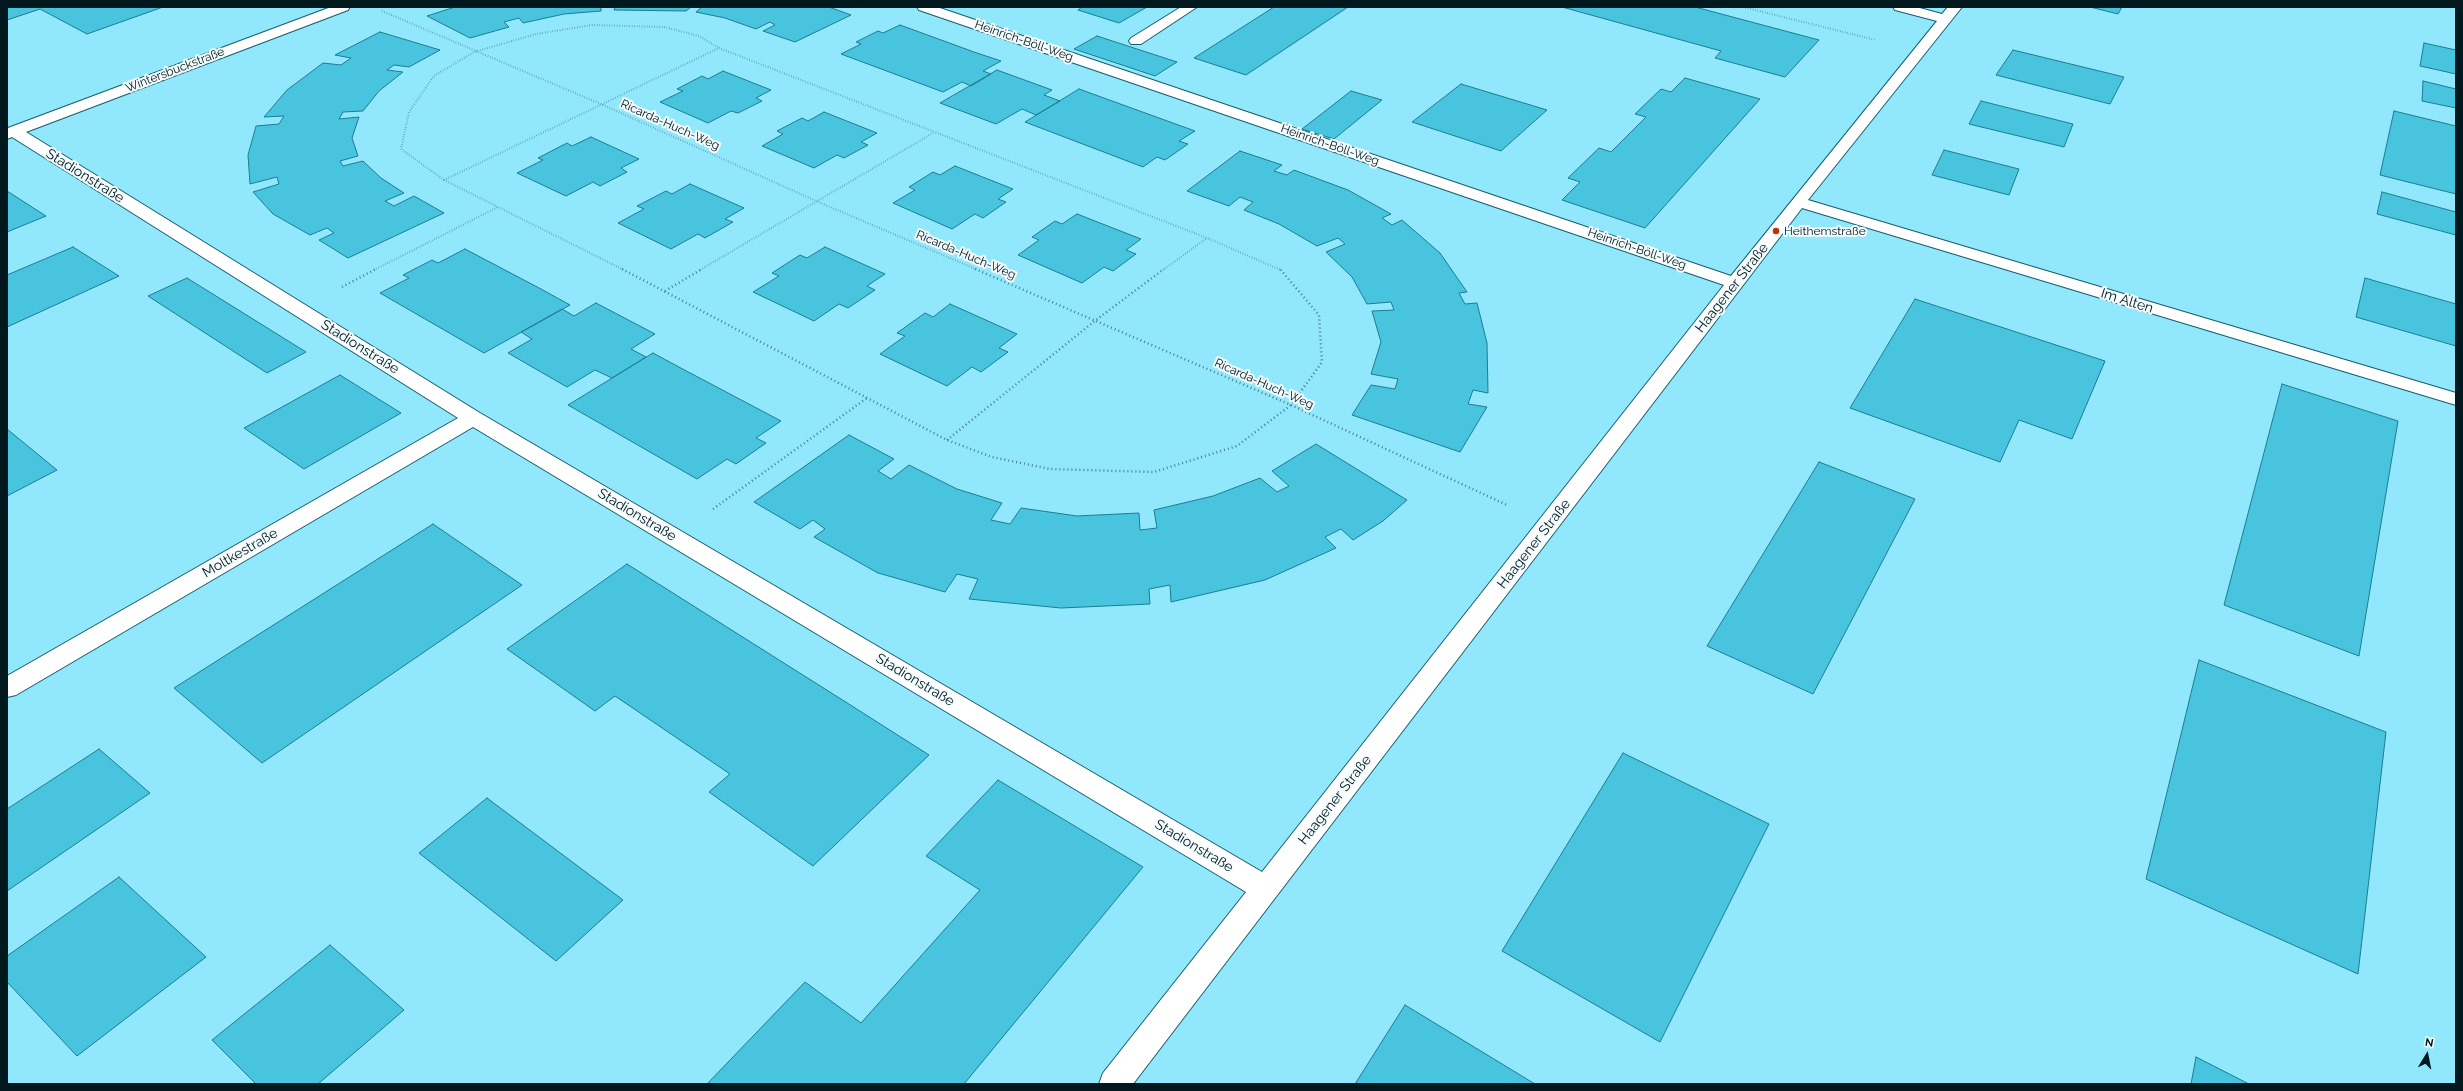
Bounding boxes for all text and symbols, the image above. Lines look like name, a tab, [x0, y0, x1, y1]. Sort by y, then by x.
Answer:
street label: Heinrich-Böll-Weg	[973, 17, 1075, 65]
street label: Wintersbuckstraße	[124, 45, 226, 95]
street label: Ricarda-Huch-Weg	[618, 97, 722, 153]
street label: Heinrich-Böll-Weg	[1279, 121, 1381, 169]
street label: Stadionstraße	[43, 145, 127, 207]
place label: Heithemstraße	[1784, 224, 1866, 238]
street label: Heinrich-Böll-Weg	[1586, 225, 1688, 273]
marker: Heithemstraße	[1771, 226, 1781, 236]
street label: Ricarda-Huch-Weg	[914, 227, 1018, 283]
street label: Haagener Straße	[1692, 240, 1772, 336]
street label: Im Alten	[2099, 285, 2155, 317]
street label: Stadionstraße	[318, 316, 402, 378]
street label: Ricarda-Huch-Weg	[1212, 356, 1316, 412]
street label: Stadionstraße	[595, 485, 679, 545]
street label: Haagener Straße	[1494, 496, 1574, 592]
street label: Moltkestraße	[199, 525, 281, 581]
street label: Stadionstraße	[873, 650, 957, 710]
street label: Haagener Straße	[1295, 752, 1375, 848]
street label: Stadionstraße	[1152, 816, 1236, 876]
north arrow	[2407, 1035, 2447, 1075]
text: N	[2424, 1036, 2434, 1050]

